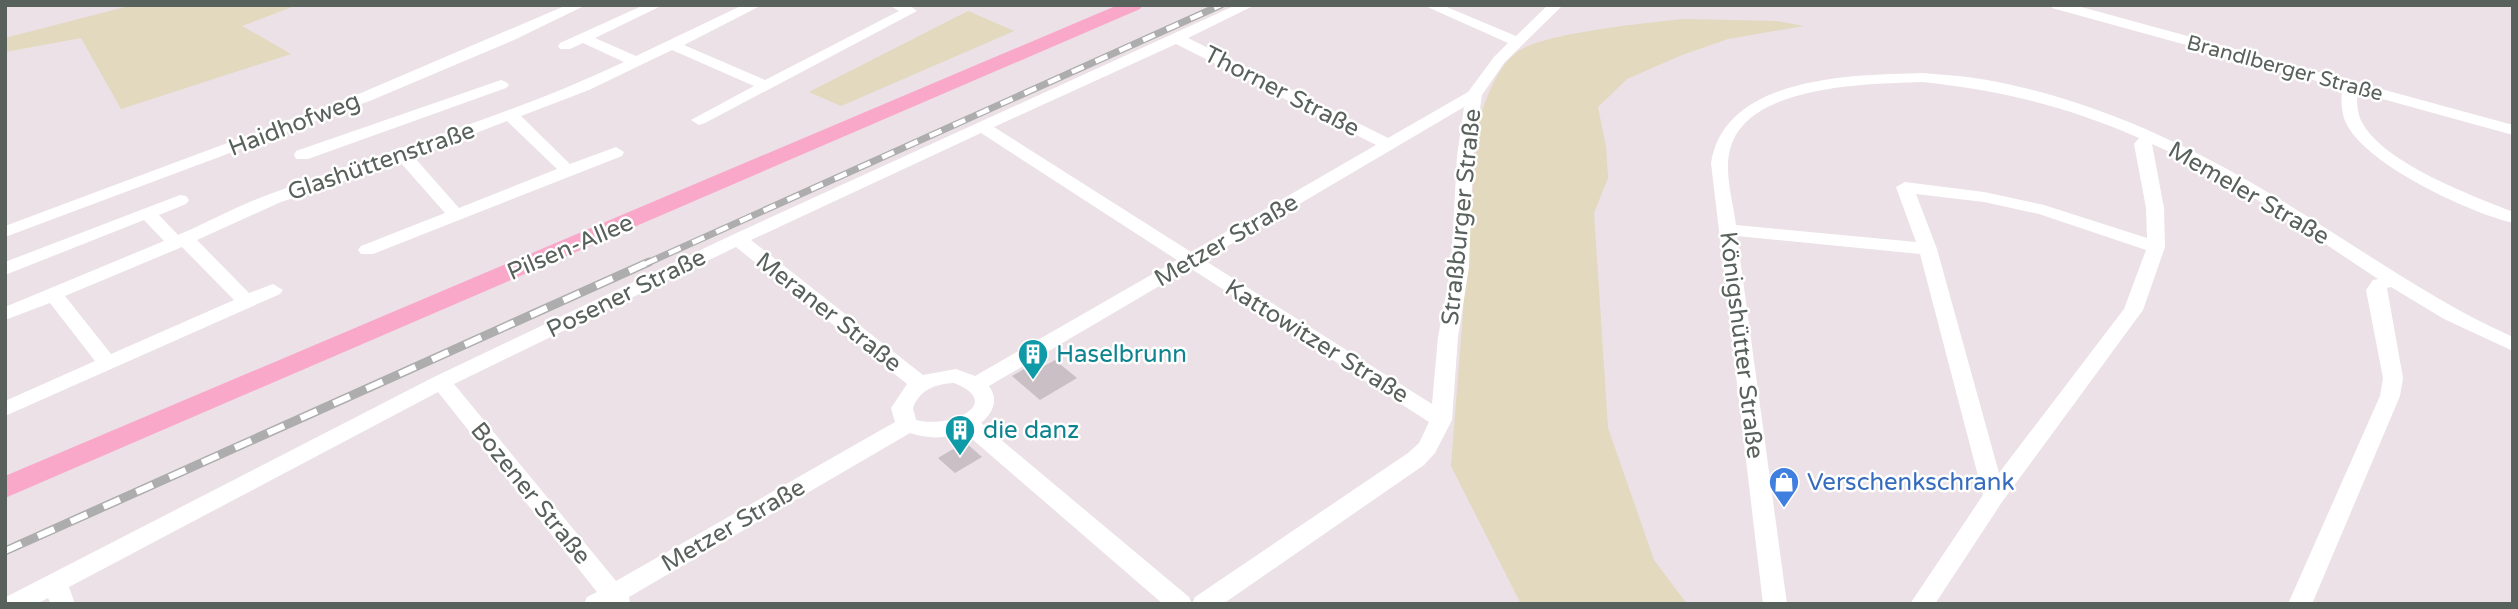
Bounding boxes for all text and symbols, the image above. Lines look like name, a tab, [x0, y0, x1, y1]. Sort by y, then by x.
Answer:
street label: Brandlberger Straße	[2184, 30, 2386, 107]
street label: Thorner Straße	[1199, 40, 1364, 143]
street label: Haidhofweg	[224, 86, 364, 163]
street label: Straßburger Straße	[1436, 107, 1487, 327]
street label: Glashüttenstraße	[284, 116, 479, 207]
street label: Memeler Straße	[2163, 136, 2335, 251]
street label: Metzer Straße	[1149, 188, 1303, 293]
street label: Pilsen-Allee	[503, 208, 638, 287]
street label: Königshütter Straße	[1713, 230, 1770, 460]
street label: Posener Straße	[542, 242, 711, 344]
street label: Meraner Straße	[750, 246, 907, 378]
street label: Kattowitzer Straße	[1219, 273, 1414, 410]
building icon: Haselbrunn	[1016, 337, 1050, 381]
place label: Haselbrunn	[1056, 340, 1187, 369]
building icon: die danz	[943, 413, 977, 457]
street label: Bozener Straße	[464, 416, 597, 570]
place label: die danz	[983, 416, 1079, 445]
shop icon: Verschenkschrank	[1767, 465, 1801, 509]
place label: Verschenkschrank	[1807, 468, 2015, 497]
street label: Metzer Straße	[656, 473, 810, 578]

